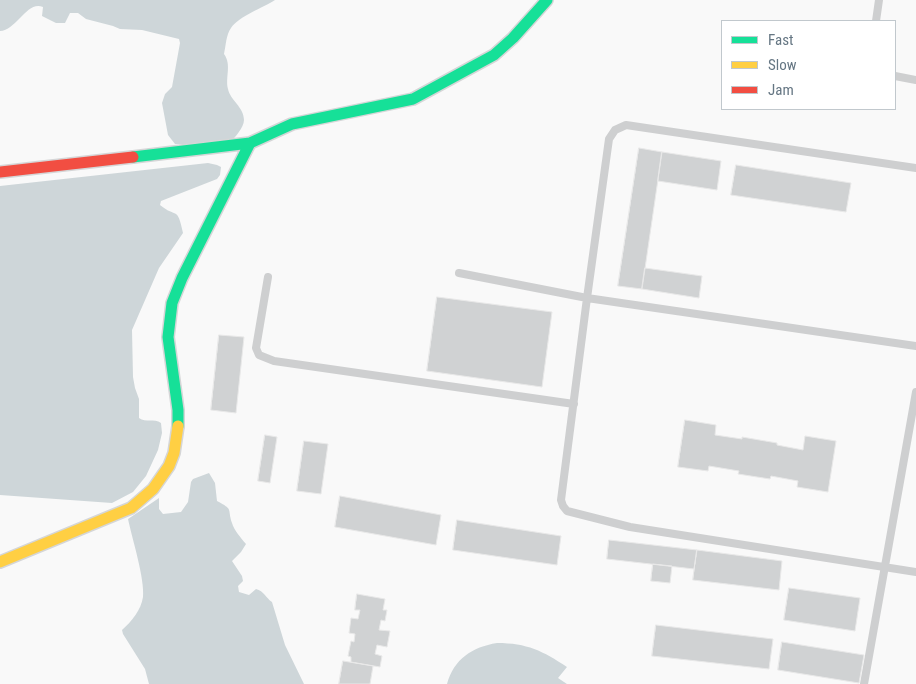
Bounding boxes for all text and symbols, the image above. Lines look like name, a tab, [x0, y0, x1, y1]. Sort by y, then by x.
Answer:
legend	[721, 20, 896, 110]
text: Fast	[768, 31, 793, 49]
text: Slow	[768, 56, 797, 74]
text: Jam	[768, 81, 794, 99]

